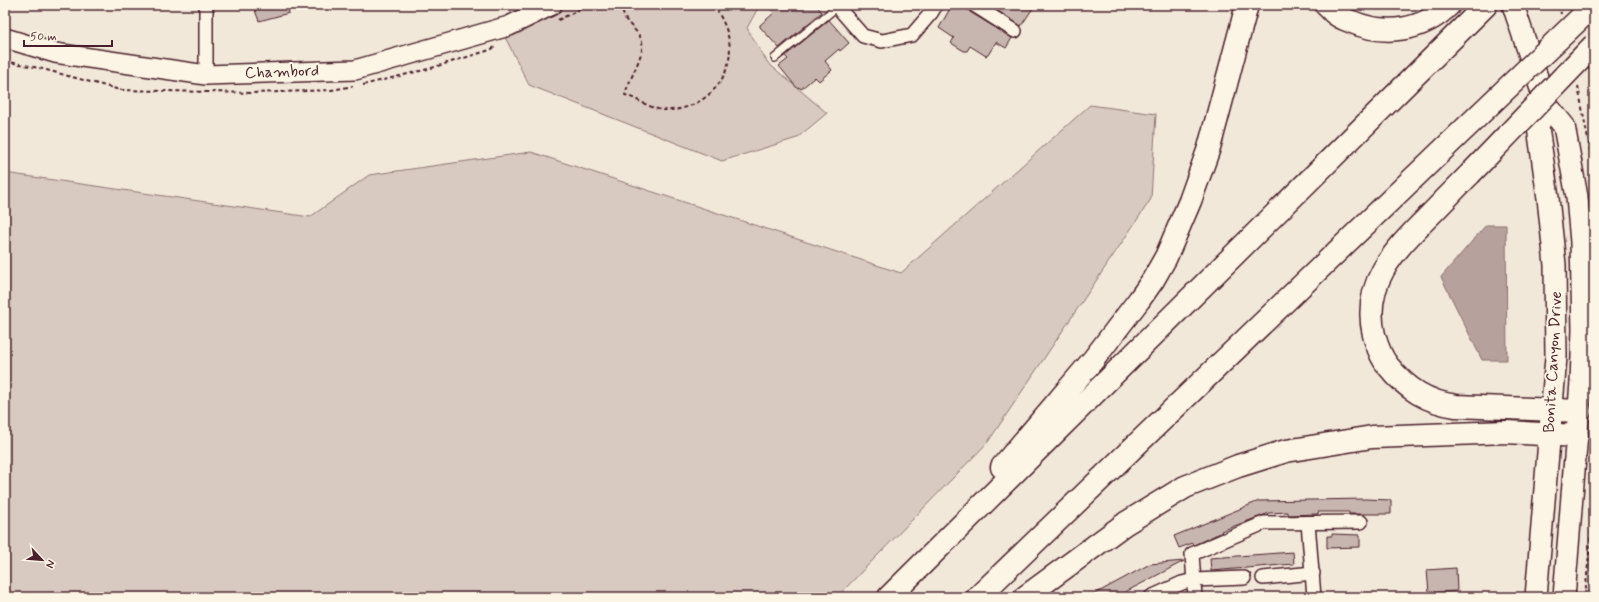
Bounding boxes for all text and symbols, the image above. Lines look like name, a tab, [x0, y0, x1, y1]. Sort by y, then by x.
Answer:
scale bar	[24, 22, 112, 48]
text: 50 m	[30, 29, 57, 45]
street label: Chambord	[244, 60, 320, 84]
street label: Bonita Canyon Drive	[1539, 291, 1567, 433]
north arrow	[22, 540, 62, 580]
text: N	[42, 558, 58, 570]

